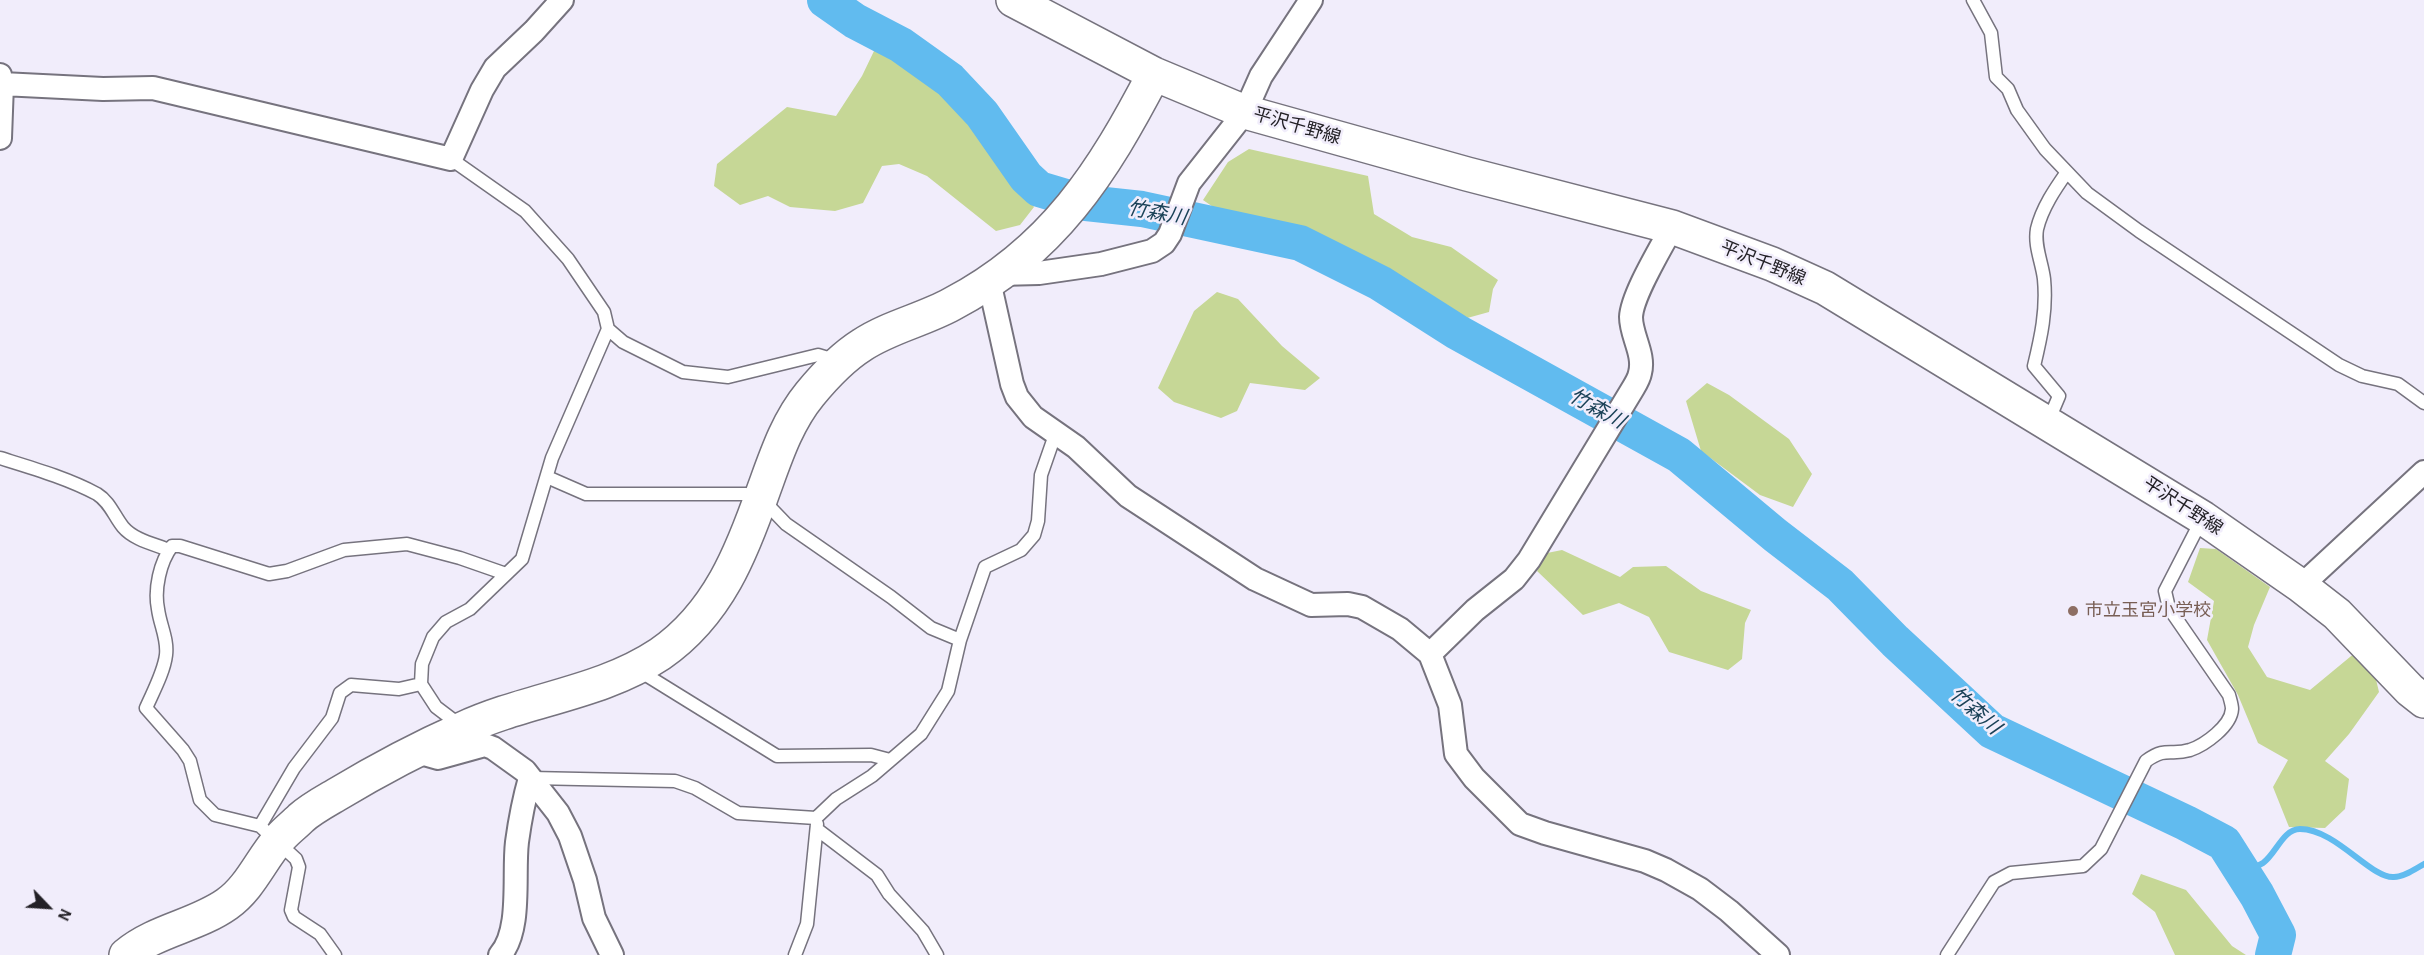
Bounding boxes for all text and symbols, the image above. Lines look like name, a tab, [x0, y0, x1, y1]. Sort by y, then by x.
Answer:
street label: 平沢千野線	[1251, 103, 1343, 149]
water label: 竹森川	[1125, 196, 1189, 230]
street label: 平沢千野線	[1717, 236, 1809, 290]
water label: 竹森川	[1565, 384, 1629, 434]
street label: 平沢千野線	[2139, 472, 2227, 540]
place label: 市立玉宮小学校	[2085, 600, 2211, 622]
marker: 市立玉宮小学校	[2066, 604, 2080, 618]
water label: 竹森川	[1944, 682, 2006, 740]
north arrow	[18, 877, 78, 937]
text: N	[55, 906, 74, 923]

